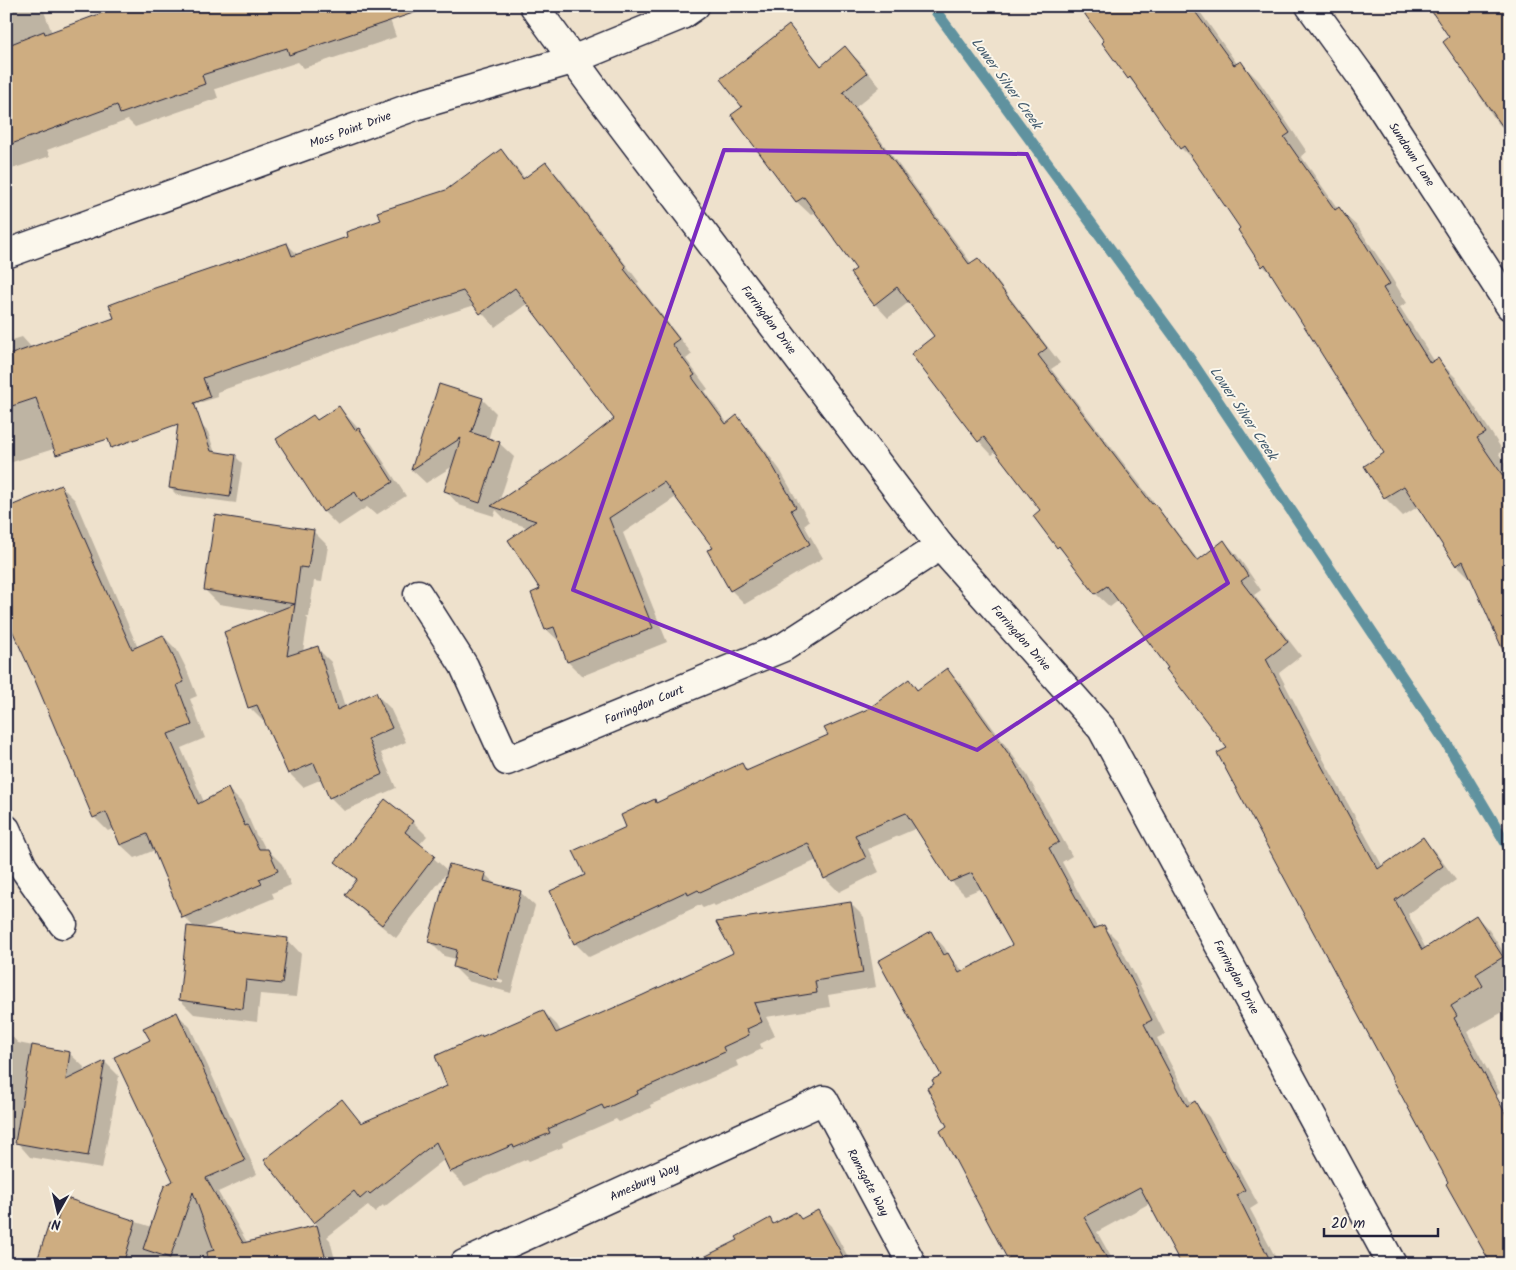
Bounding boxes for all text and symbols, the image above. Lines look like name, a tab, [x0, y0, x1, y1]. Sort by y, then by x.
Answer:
water label: Lower Silver Creek	[965, 33, 1048, 136]
street label: Moss Point Drive	[307, 106, 394, 154]
street label: Sundown Lane	[1383, 119, 1440, 191]
street label: Farringdon Drive	[736, 281, 801, 359]
water label: Lower Silver Creek	[1204, 362, 1284, 467]
street label: Farringdon Drive	[986, 601, 1056, 676]
street label: Farringdon Court	[602, 680, 687, 730]
street label: Farringdon Drive	[1208, 936, 1264, 1018]
street label: Ramsgate Way	[842, 1145, 894, 1220]
street label: Amesbury Way	[607, 1158, 683, 1206]
north arrow	[32, 1188, 82, 1238]
scale bar	[1324, 1205, 1437, 1237]
text: N	[50, 1212, 62, 1235]
text: 20 m	[1331, 1212, 1365, 1236]

